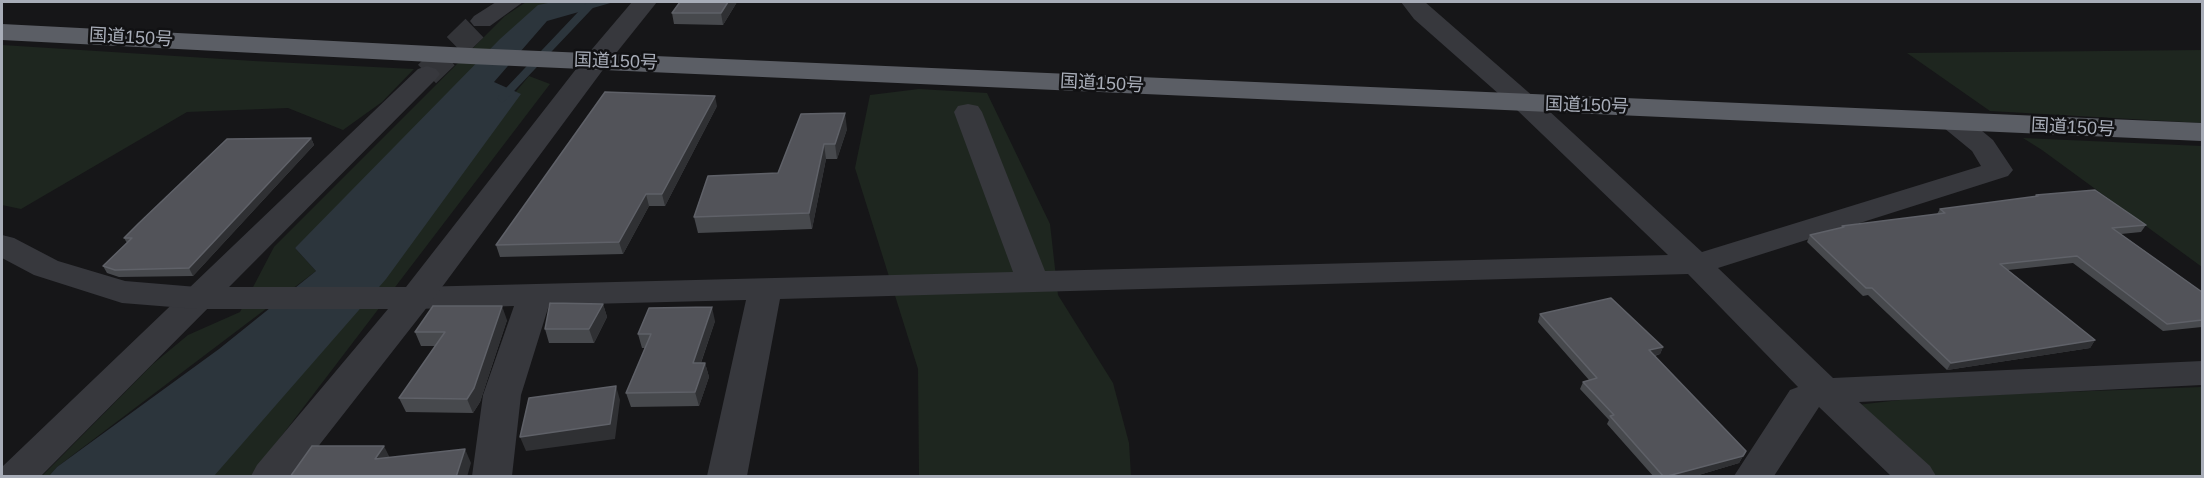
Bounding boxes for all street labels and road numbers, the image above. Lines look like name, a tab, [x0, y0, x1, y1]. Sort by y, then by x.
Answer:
street label: 国道150号	[88, 25, 174, 51]
street label: 国道150号	[574, 50, 658, 74]
street label: 国道150号	[1059, 71, 1145, 97]
street label: 国道150号	[1545, 94, 1629, 118]
street label: 国道150号	[2030, 115, 2116, 141]

